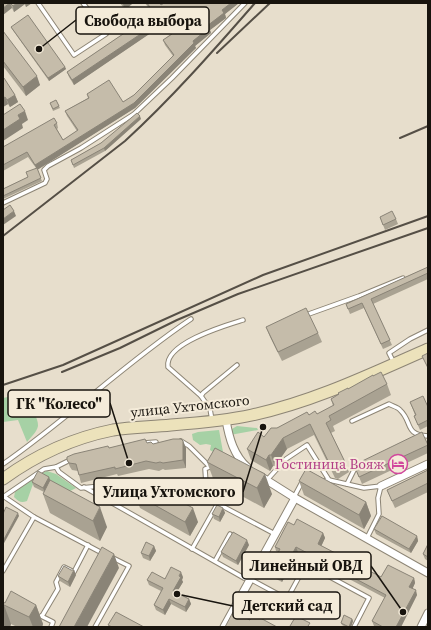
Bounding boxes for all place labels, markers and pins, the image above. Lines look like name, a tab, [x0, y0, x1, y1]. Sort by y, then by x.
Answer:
callout: Свобода выбора	[76, 7, 209, 34]
callout: ГК "Колесо"	[8, 390, 110, 417]
hotel icon: Гостиница Вояж	[387, 453, 409, 475]
place label: Гостиница Вояж	[275, 454, 384, 474]
callout: Улица Ухтомского	[94, 478, 243, 505]
callout: Линейный ОВД	[242, 552, 371, 579]
callout: Детский сад	[233, 592, 340, 619]

